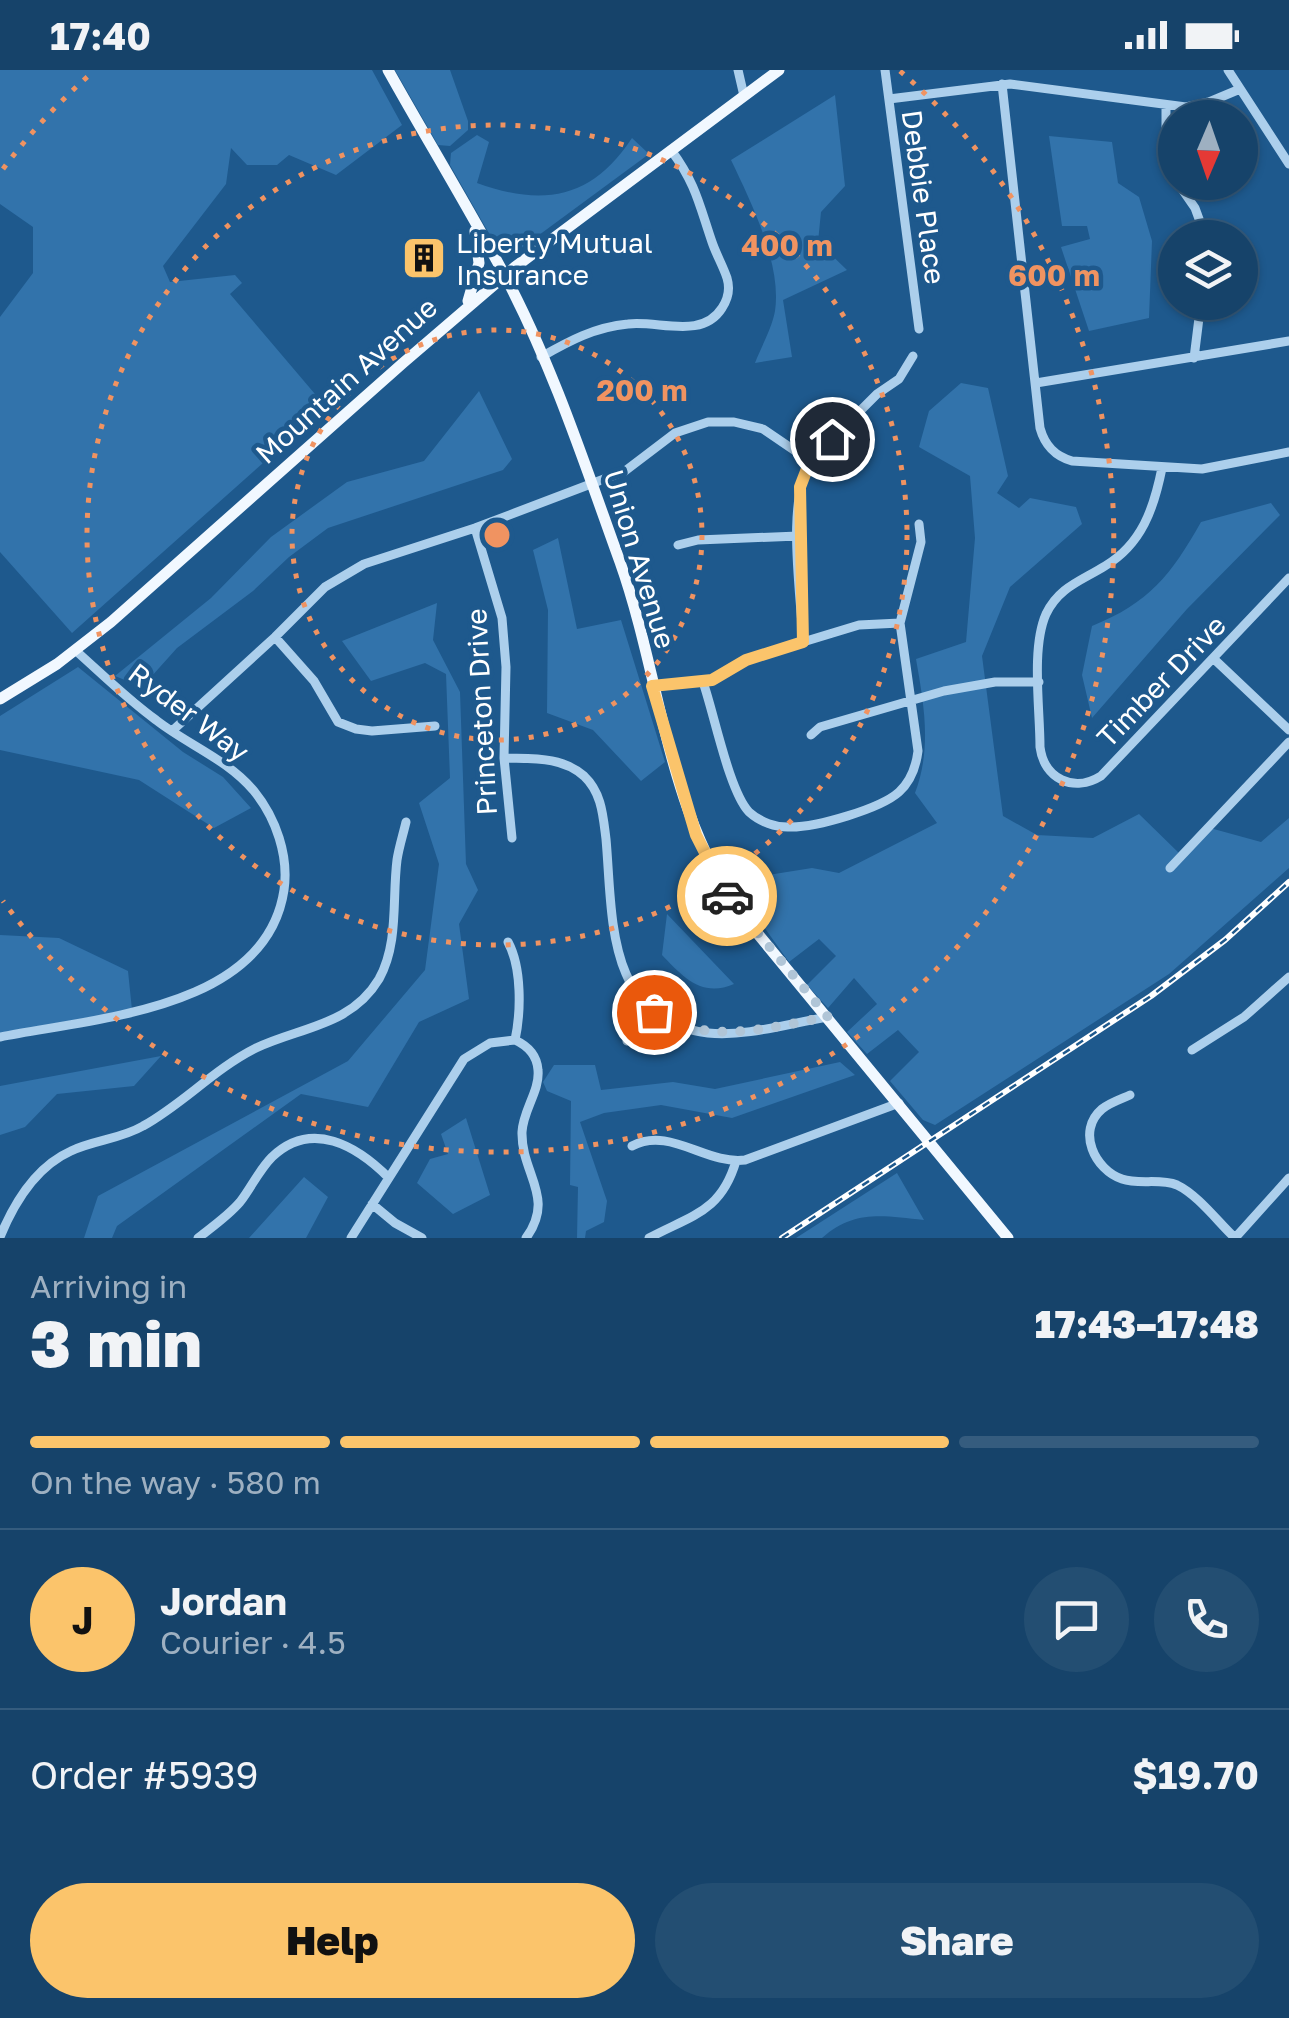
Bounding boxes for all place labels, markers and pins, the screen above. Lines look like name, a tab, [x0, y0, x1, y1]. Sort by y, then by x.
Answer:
place label: Liberty Mutual Insurance	[456, 226, 653, 291]
building icon: Liberty Mutual Insurance	[401, 235, 447, 281]
pin	[790, 397, 875, 482]
centre of rings	[479, 517, 515, 553]
pin	[612, 970, 697, 1055]

